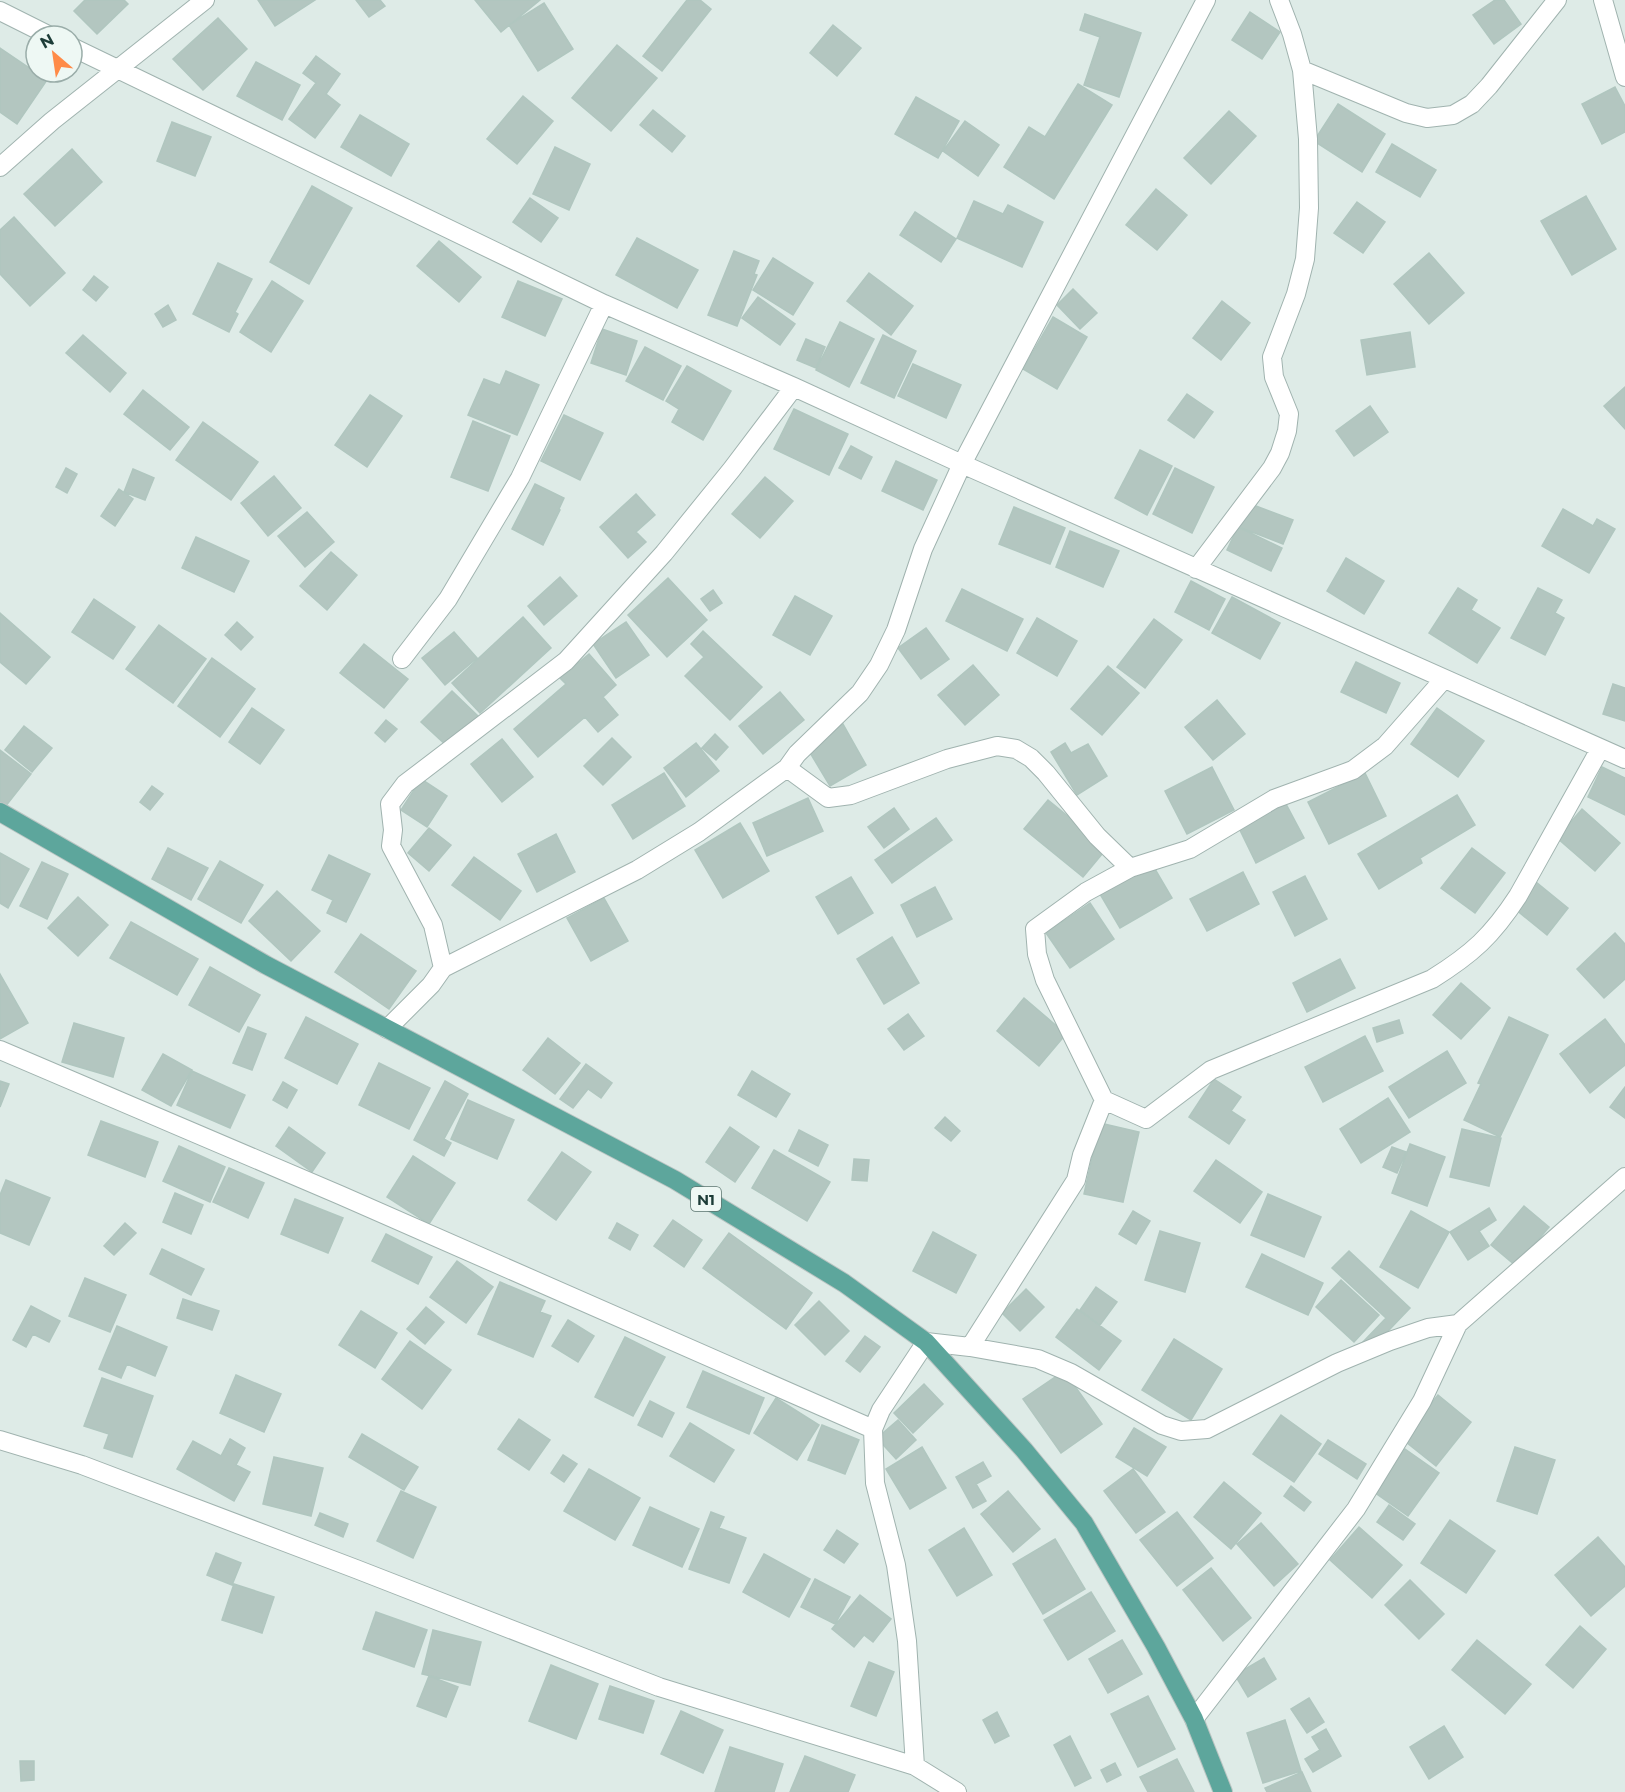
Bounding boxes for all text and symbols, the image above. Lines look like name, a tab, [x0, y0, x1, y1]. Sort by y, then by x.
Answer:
north arrow	[24, 24, 84, 84]
text: N	[37, 30, 57, 53]
road number: N1	[691, 1187, 721, 1211]

